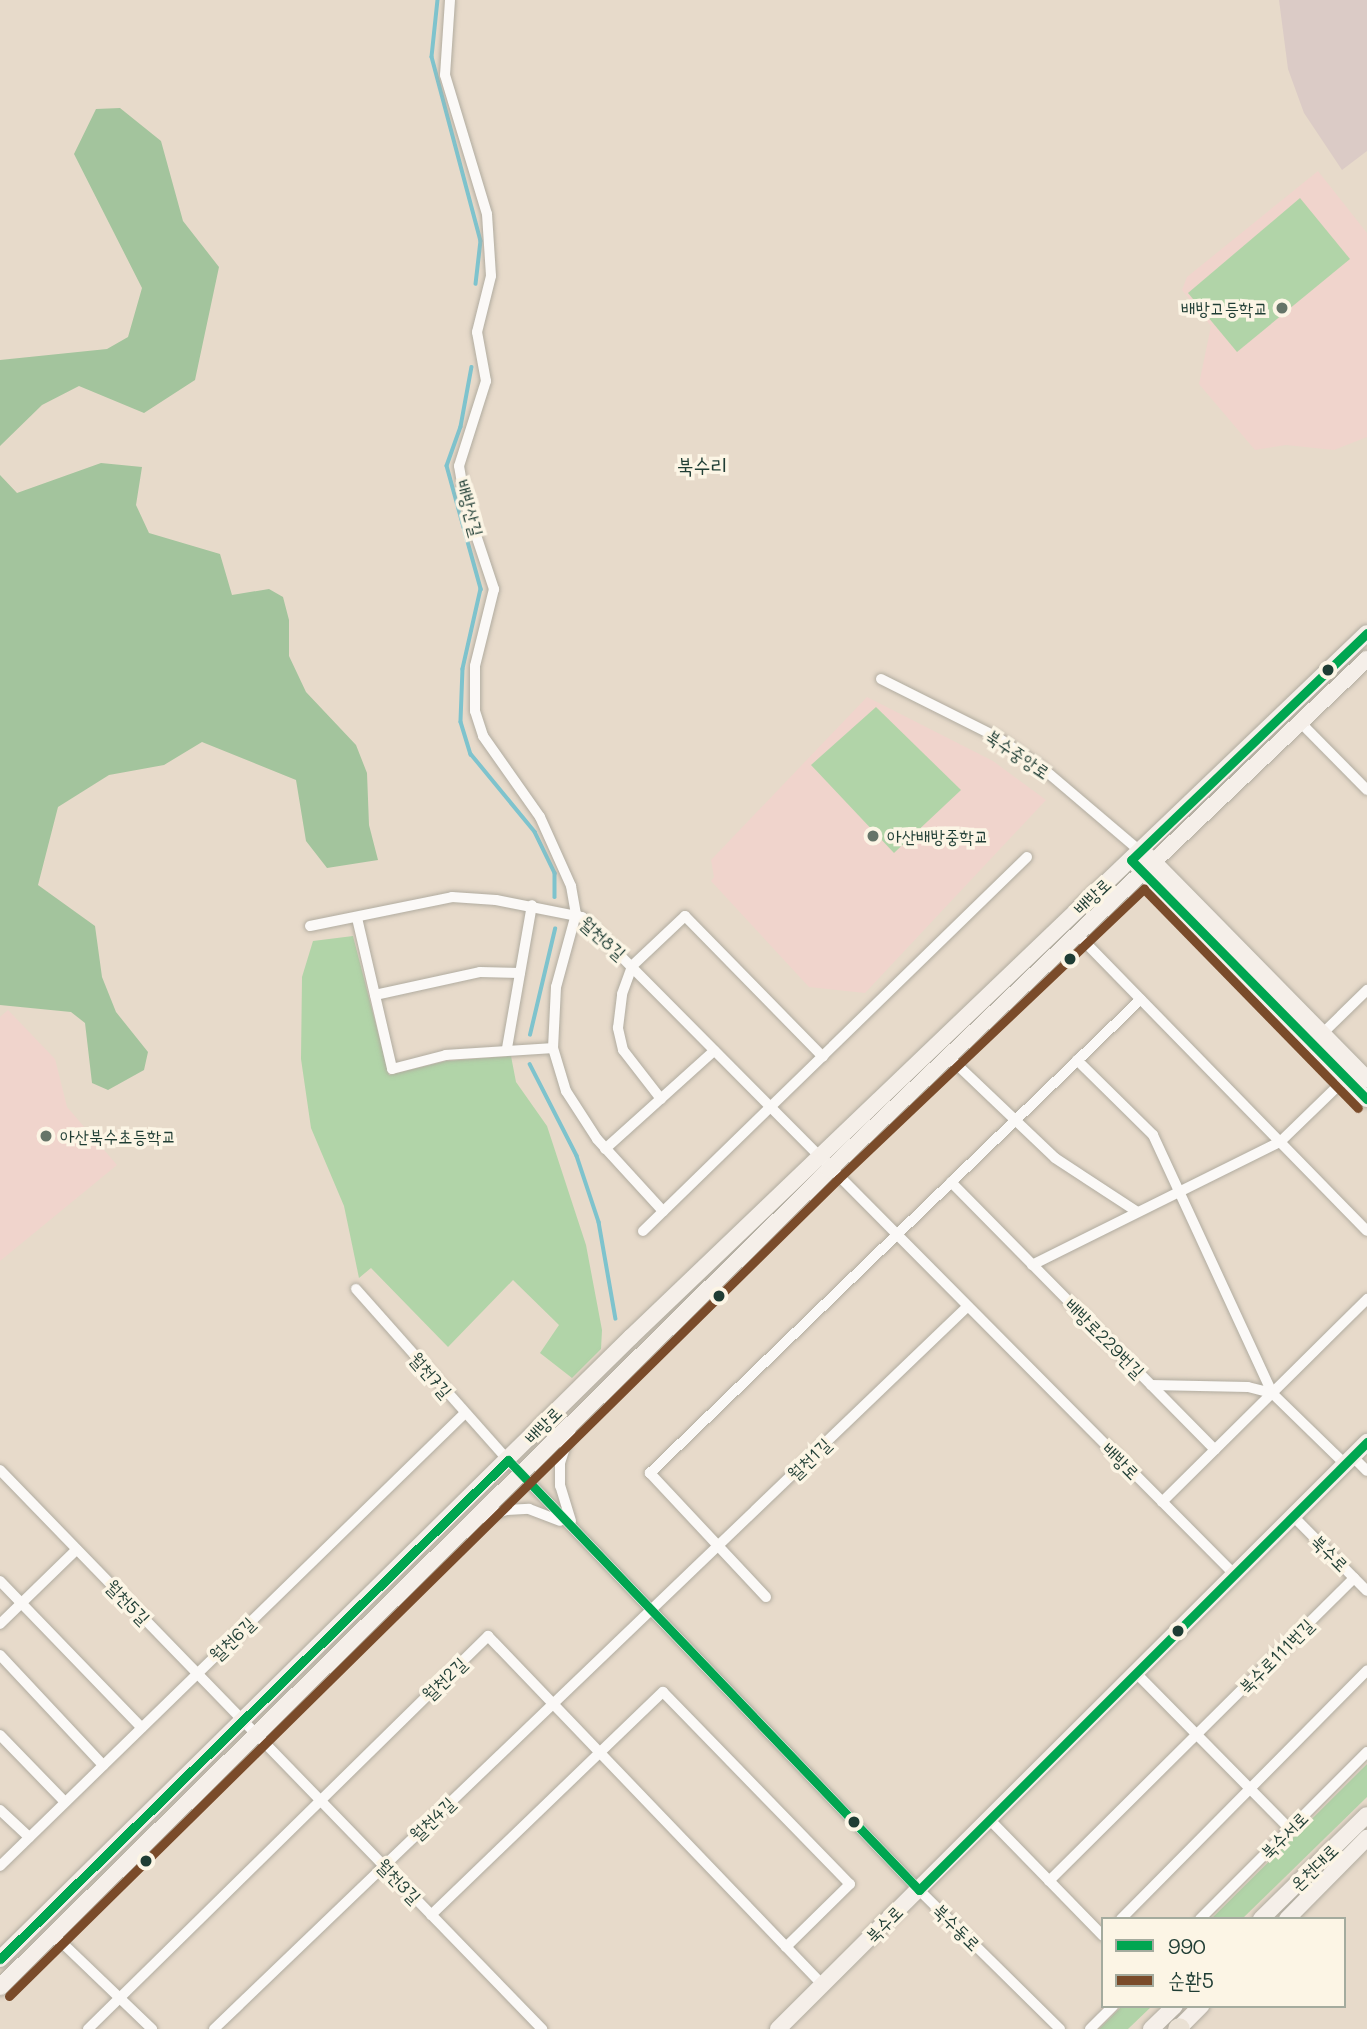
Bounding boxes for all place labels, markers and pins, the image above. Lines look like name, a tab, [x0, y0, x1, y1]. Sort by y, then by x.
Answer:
place label: 배방고등학교	[1181, 297, 1268, 319]
marker: 배방고등학교	[1274, 300, 1290, 316]
unlabelled marker	[1321, 663, 1335, 677]
place label: 아산배방중학교	[887, 825, 988, 847]
marker: 아산배방중학교	[865, 828, 881, 844]
unlabelled marker	[1063, 952, 1077, 966]
place label: 아산북수초등학교	[60, 1125, 176, 1147]
marker: 아산북수초등학교	[38, 1128, 54, 1144]
unlabelled marker	[712, 1289, 726, 1303]
unlabelled marker	[1171, 1624, 1185, 1638]
unlabelled marker	[847, 1815, 861, 1829]
unlabelled marker	[139, 1854, 153, 1868]

